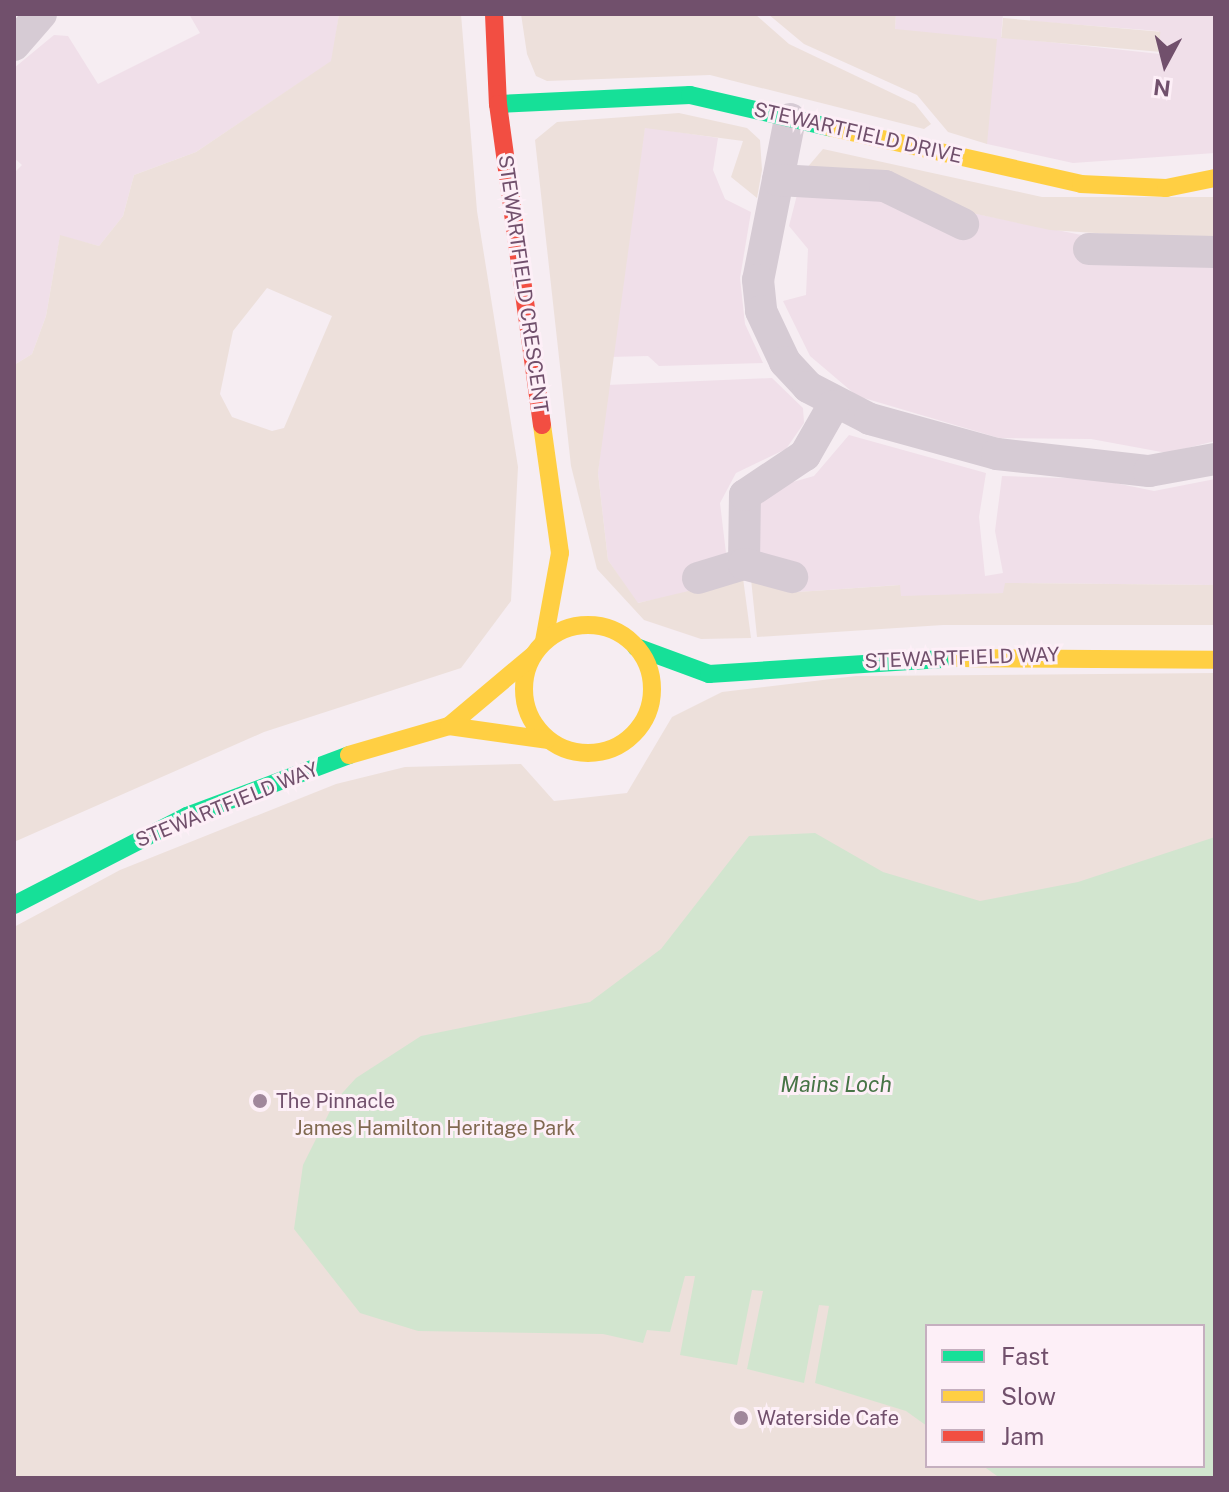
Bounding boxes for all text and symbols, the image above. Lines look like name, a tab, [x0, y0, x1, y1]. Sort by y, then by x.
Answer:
north arrow	[1125, 24, 1205, 104]
text: N	[1152, 74, 1172, 102]
street label: STEWARTFIELD DRIVE	[752, 97, 964, 169]
street label: STEWARTFIELD CRESCENT	[493, 154, 553, 414]
street label: STEWARTFIELD WAY	[864, 643, 1060, 673]
street label: STEWARTFIELD WAY	[132, 757, 322, 853]
water label: Mains Loch	[780, 1072, 892, 1098]
place label: The Pinnacle	[276, 1089, 395, 1113]
marker: The Pinnacle	[251, 1092, 269, 1110]
park label: James Hamilton Heritage Park	[295, 1116, 575, 1140]
legend	[925, 1324, 1205, 1468]
text: Fast	[1001, 1342, 1049, 1370]
text: Slow	[1001, 1382, 1056, 1410]
place label: Waterside Cafe	[757, 1406, 899, 1430]
marker: Waterside Cafe	[732, 1409, 750, 1427]
text: Jam	[1001, 1422, 1044, 1450]

